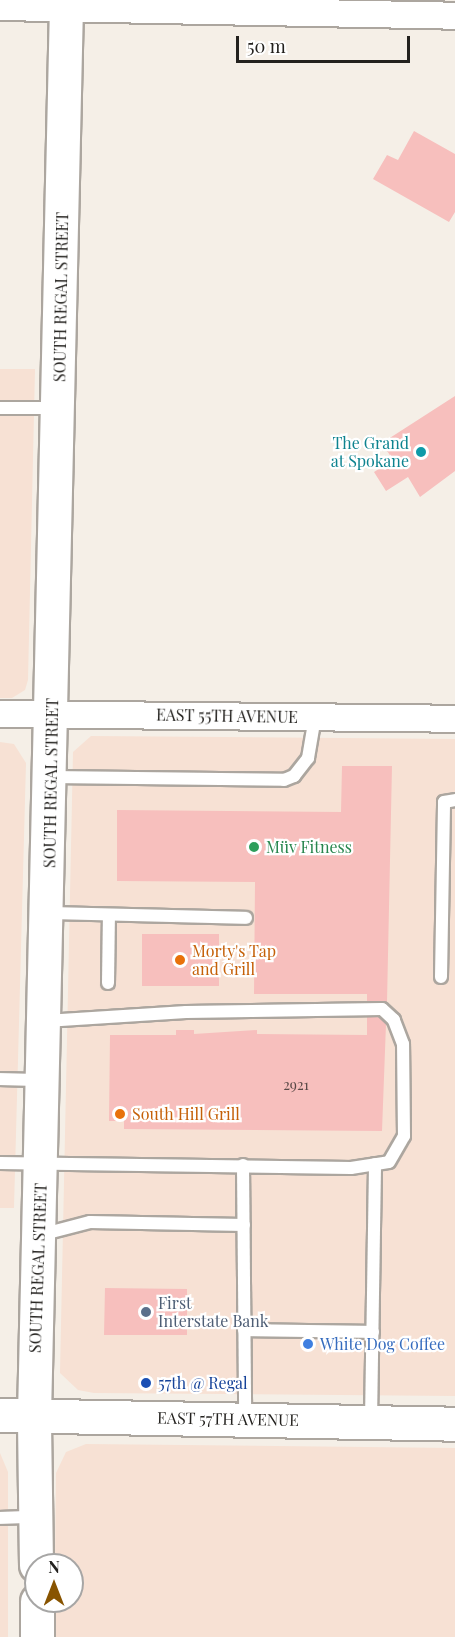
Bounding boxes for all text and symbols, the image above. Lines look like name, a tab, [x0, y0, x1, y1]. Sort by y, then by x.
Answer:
scale bar	[239, 24, 413, 62]
text: 50 m	[247, 34, 286, 58]
street label: SOUTH REGAL STREET	[50, 212, 72, 382]
place label: The Grand at Spokane	[331, 433, 409, 471]
marker: The Grand at Spokane	[414, 445, 428, 459]
street label: SOUTH REGAL STREET	[40, 698, 62, 868]
street label: EAST 55TH AVENUE	[155, 705, 299, 727]
place label: Müv Fitness	[266, 837, 352, 857]
marker: Müv Fitness	[247, 840, 261, 854]
place label: Morty's Tap and Grill	[192, 941, 276, 979]
marker: Morty's Tap and Grill	[173, 953, 187, 967]
house number: 2921	[283, 1077, 309, 1093]
place label: South Hill Grill	[132, 1104, 240, 1124]
marker: South Hill Grill	[113, 1107, 127, 1121]
street label: SOUTH REGAL STREET	[25, 1183, 51, 1353]
place label: First Interstate Bank	[158, 1293, 269, 1331]
marker: First Interstate Bank	[139, 1305, 153, 1319]
place label: White Dog Coffee	[320, 1334, 445, 1354]
marker: White Dog Coffee	[301, 1337, 315, 1351]
place label: 57th @ Regal	[158, 1373, 248, 1393]
marker: 57th @ Regal	[139, 1376, 153, 1390]
street label: EAST 57TH AVENUE	[157, 1408, 299, 1430]
north arrow	[24, 1553, 84, 1613]
text: N	[48, 1556, 60, 1577]

